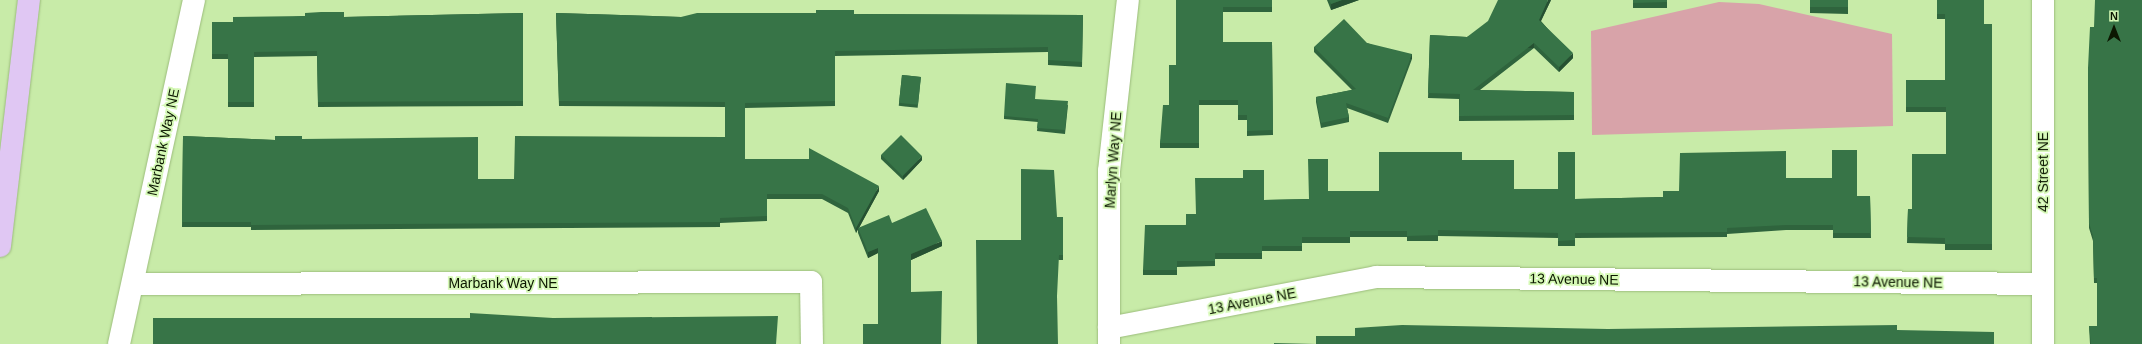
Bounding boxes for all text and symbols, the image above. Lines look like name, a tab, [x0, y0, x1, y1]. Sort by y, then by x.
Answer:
north arrow	[2094, 8, 2134, 48]
text: N	[2110, 10, 2118, 22]
street label: Marbank Way NE	[143, 87, 183, 197]
street label: Marlyn Way NE	[1101, 111, 1125, 209]
street label: 42 Street NE	[2035, 132, 2051, 212]
street label: 13 Avenue NE	[1529, 270, 1619, 288]
street label: 13 Avenue NE	[1853, 273, 1943, 291]
street label: Marbank Way NE	[448, 275, 558, 291]
street label: 13 Avenue NE	[1206, 284, 1298, 318]

